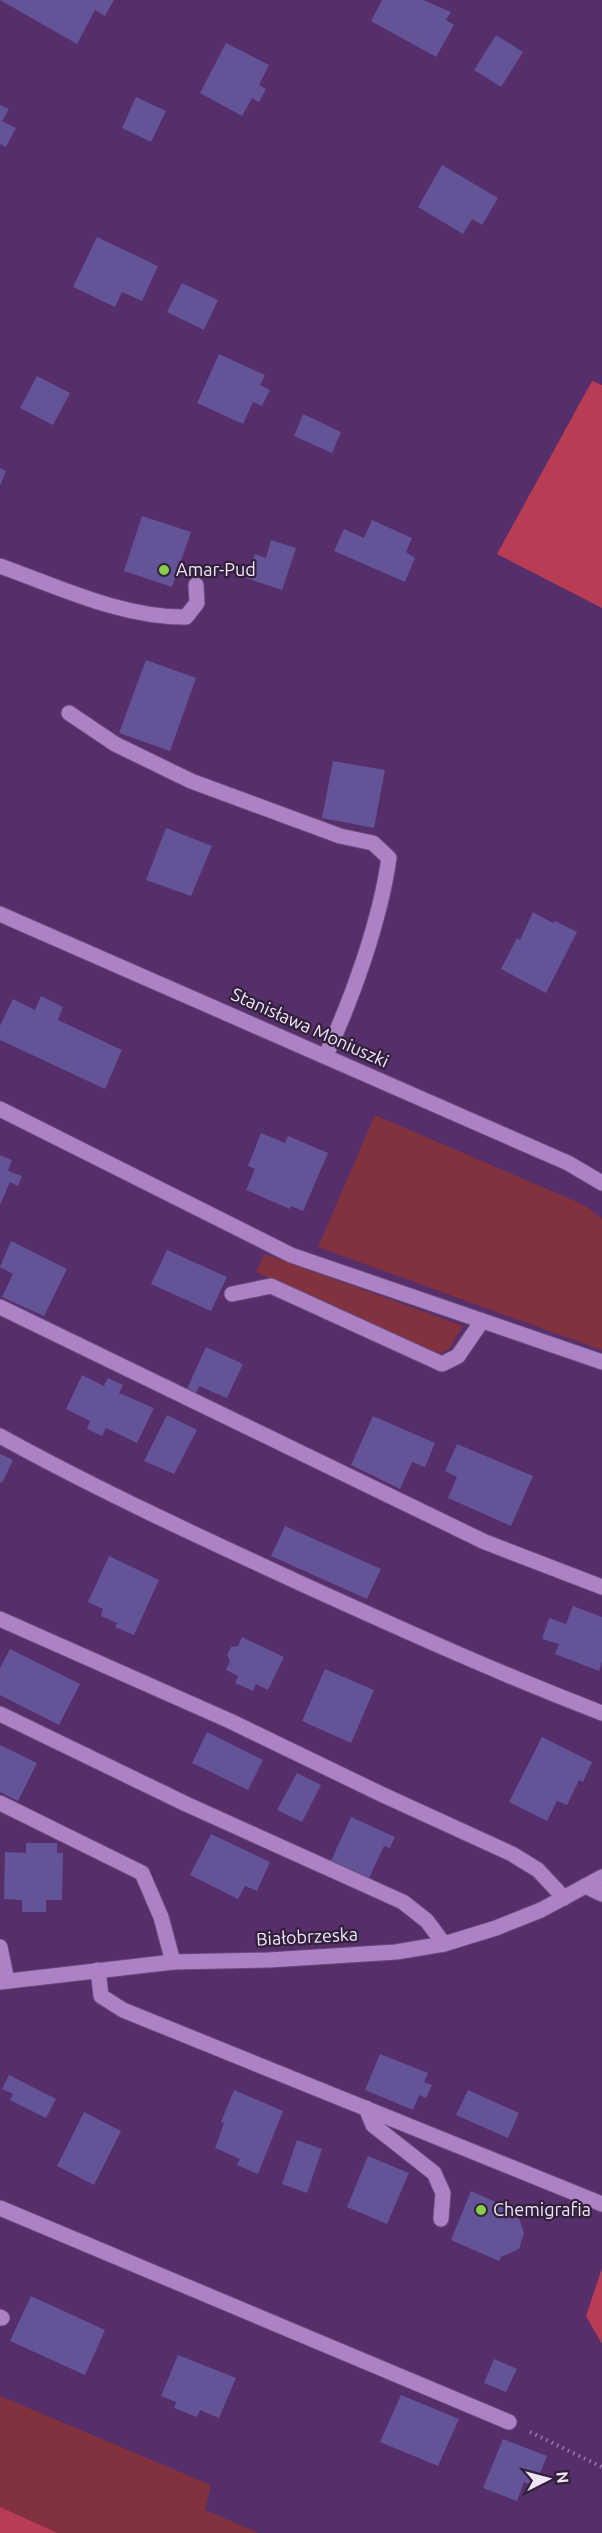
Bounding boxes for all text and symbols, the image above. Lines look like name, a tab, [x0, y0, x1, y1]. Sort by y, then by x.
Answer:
place label: Amar-Pud	[176, 559, 256, 579]
marker: Amar-Pud	[157, 563, 171, 577]
street label: Stanisława Moniuszki	[229, 983, 392, 1071]
street label: Białobrzeska	[256, 1923, 358, 1949]
place label: Chemigrafia	[493, 2199, 591, 2219]
marker: Chemigrafia	[474, 2203, 488, 2217]
north arrow	[518, 2449, 578, 2509]
text: N	[553, 2471, 572, 2484]

